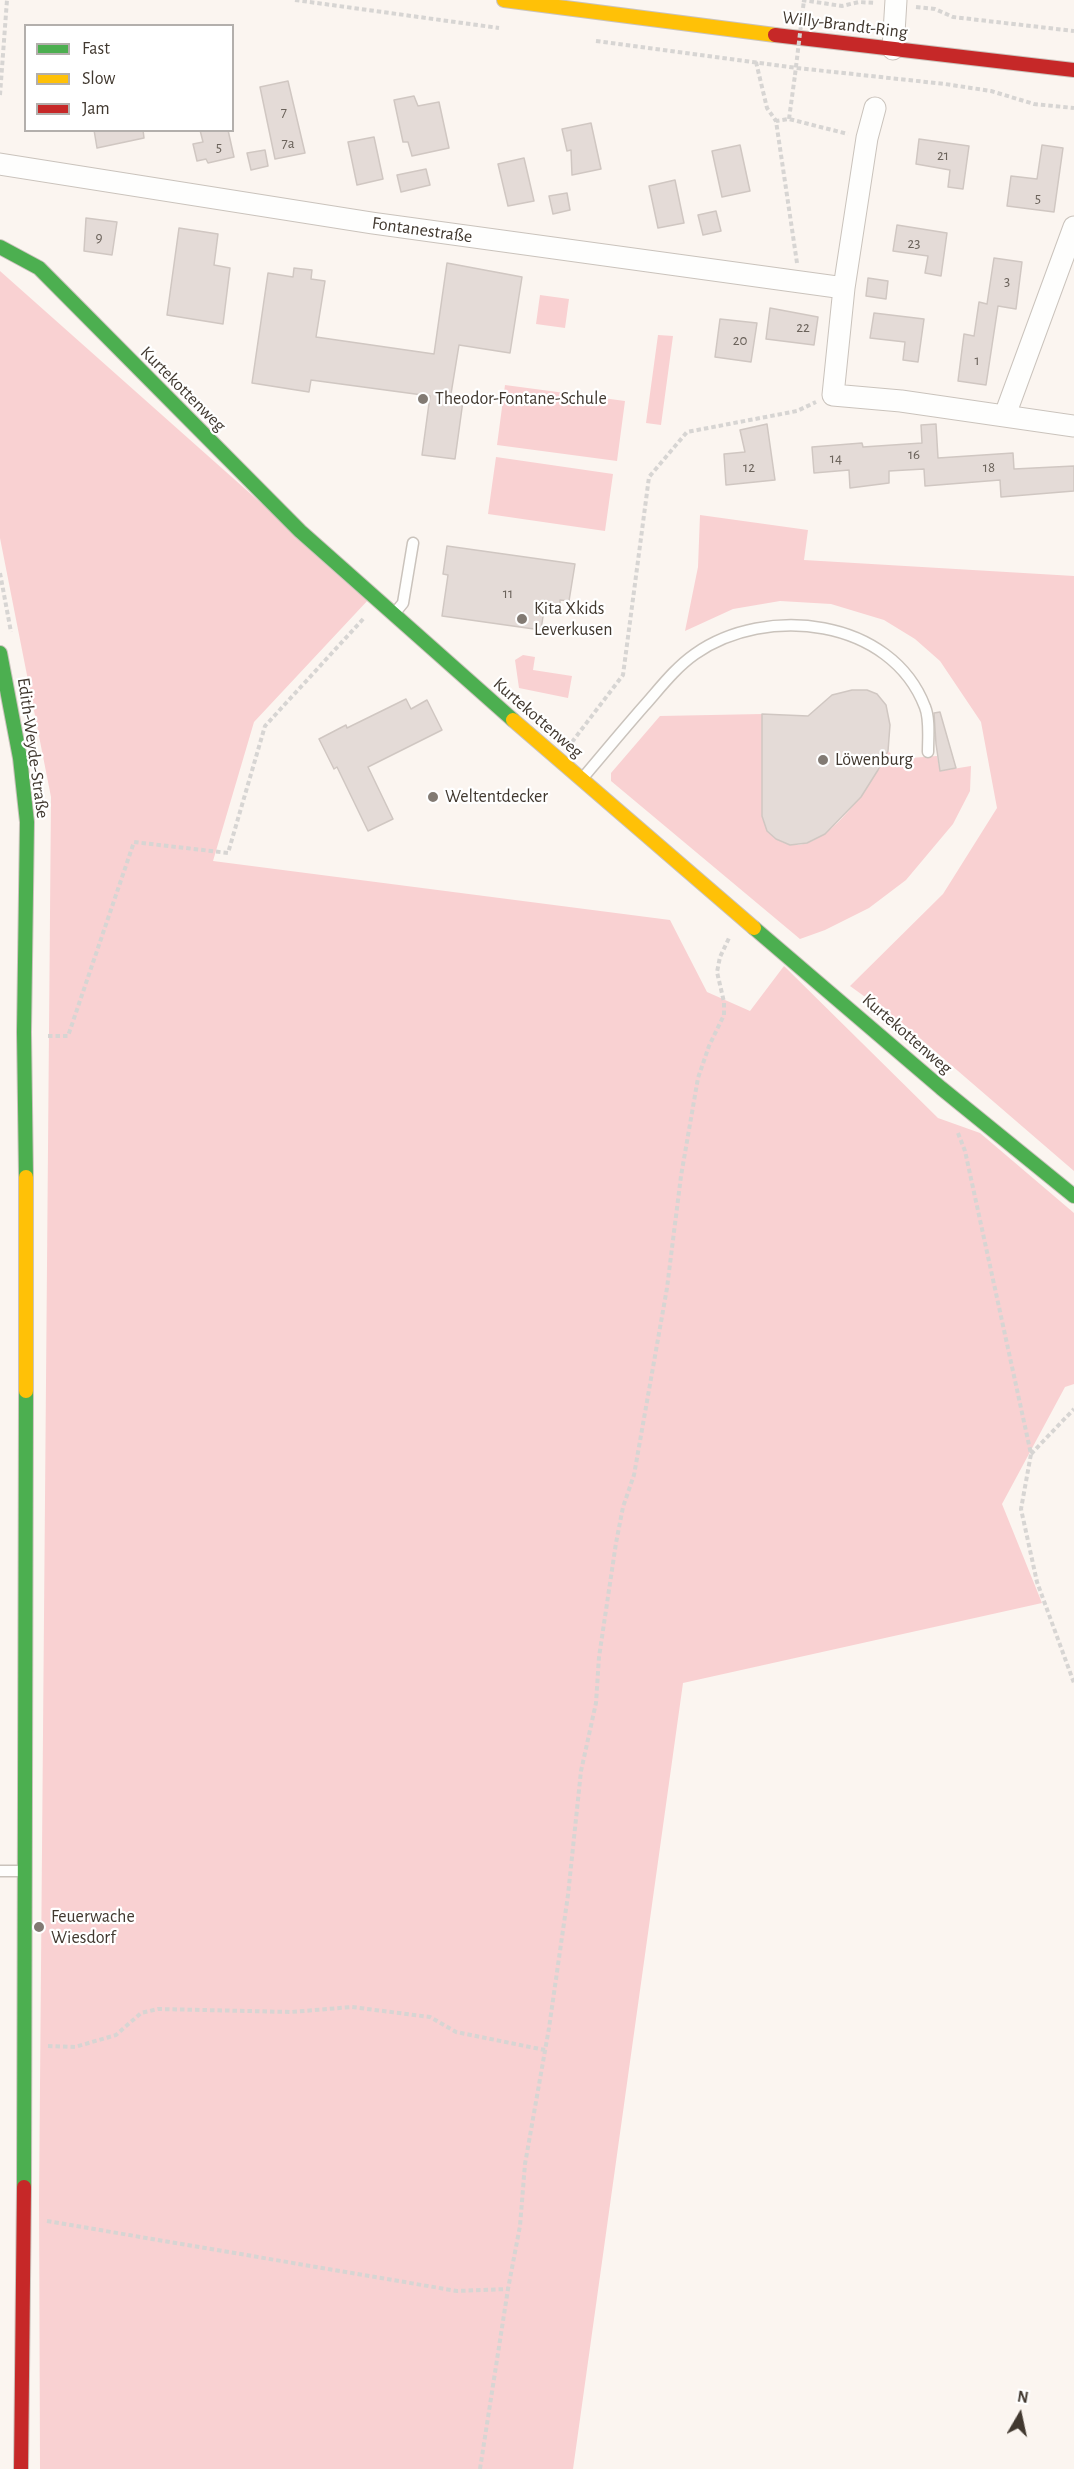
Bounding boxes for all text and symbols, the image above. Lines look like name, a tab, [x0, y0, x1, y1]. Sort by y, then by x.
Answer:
street label: Willy-Brandt-Ring	[781, 7, 909, 43]
legend	[24, 24, 234, 132]
text: Fast	[82, 40, 110, 58]
text: Slow	[82, 70, 115, 88]
text: Jam	[82, 100, 110, 118]
house number: 7	[281, 103, 287, 121]
house number: 7a	[281, 134, 295, 152]
house number: 5	[216, 138, 222, 156]
house number: 21	[937, 146, 949, 164]
house number: 5	[1035, 189, 1041, 207]
street label: Fontanestraße	[370, 212, 474, 248]
house number: 9	[95, 228, 103, 246]
house number: 23	[907, 234, 921, 252]
house number: 3	[1004, 272, 1010, 290]
house number: 22	[796, 318, 810, 336]
house number: 20	[733, 331, 747, 349]
street label: Kurtekottenweg	[136, 342, 230, 436]
house number: 1	[974, 351, 980, 369]
place label: Theodor-Fontane-Schule	[435, 388, 607, 410]
marker: Theodor-Fontane-Schule	[416, 392, 430, 406]
house number: 16	[908, 445, 920, 463]
house number: 14	[830, 449, 842, 467]
house number: 12	[743, 458, 755, 476]
house number: 18	[983, 458, 995, 476]
house number: 11	[503, 584, 513, 602]
place label: Kita Xkids Leverkusen	[534, 598, 613, 640]
marker: Kita Xkids Leverkusen	[515, 612, 529, 626]
street label: Kurtekottenweg	[489, 673, 587, 763]
street label: Edith-Weyde-Straße	[12, 676, 54, 820]
place label: Löwenburg	[835, 749, 913, 771]
marker: Löwenburg	[816, 753, 830, 767]
place label: Weltentdecker	[445, 786, 548, 808]
marker: Weltentdecker	[426, 790, 440, 804]
street label: Kurtekottenweg	[858, 989, 956, 1079]
place label: Feuerwache Wiesdorf	[51, 1906, 135, 1948]
marker: Feuerwache Wiesdorf	[32, 1920, 46, 1934]
north arrow	[990, 2385, 1050, 2445]
text: N	[1016, 2388, 1030, 2406]

